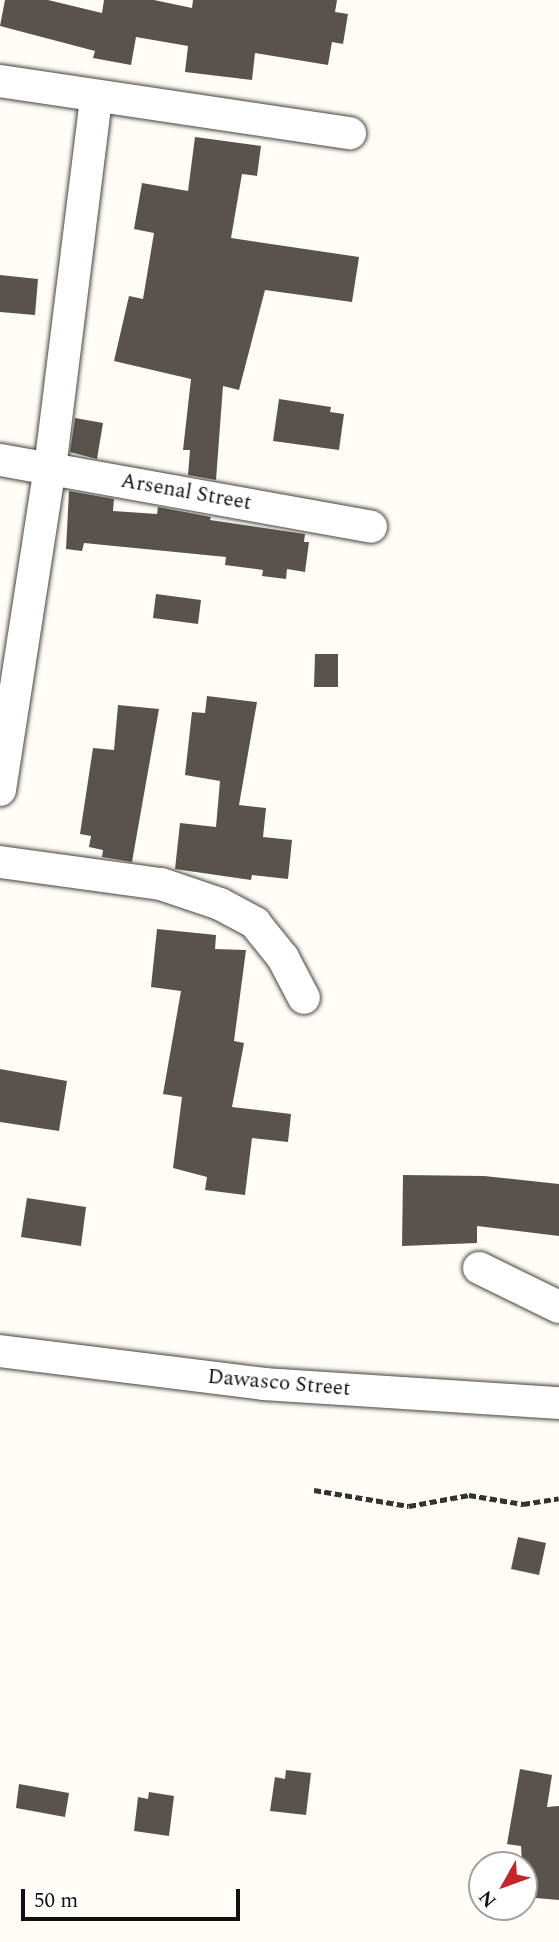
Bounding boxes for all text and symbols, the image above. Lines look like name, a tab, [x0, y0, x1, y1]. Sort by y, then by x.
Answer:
street label: Arsenal Street	[119, 468, 253, 516]
street label: Dawasco Street	[206, 1364, 352, 1402]
north arrow	[468, 1851, 538, 1921]
scale bar	[24, 1876, 243, 1920]
text: N	[472, 1883, 504, 1914]
text: 50 m	[34, 1885, 78, 1917]

